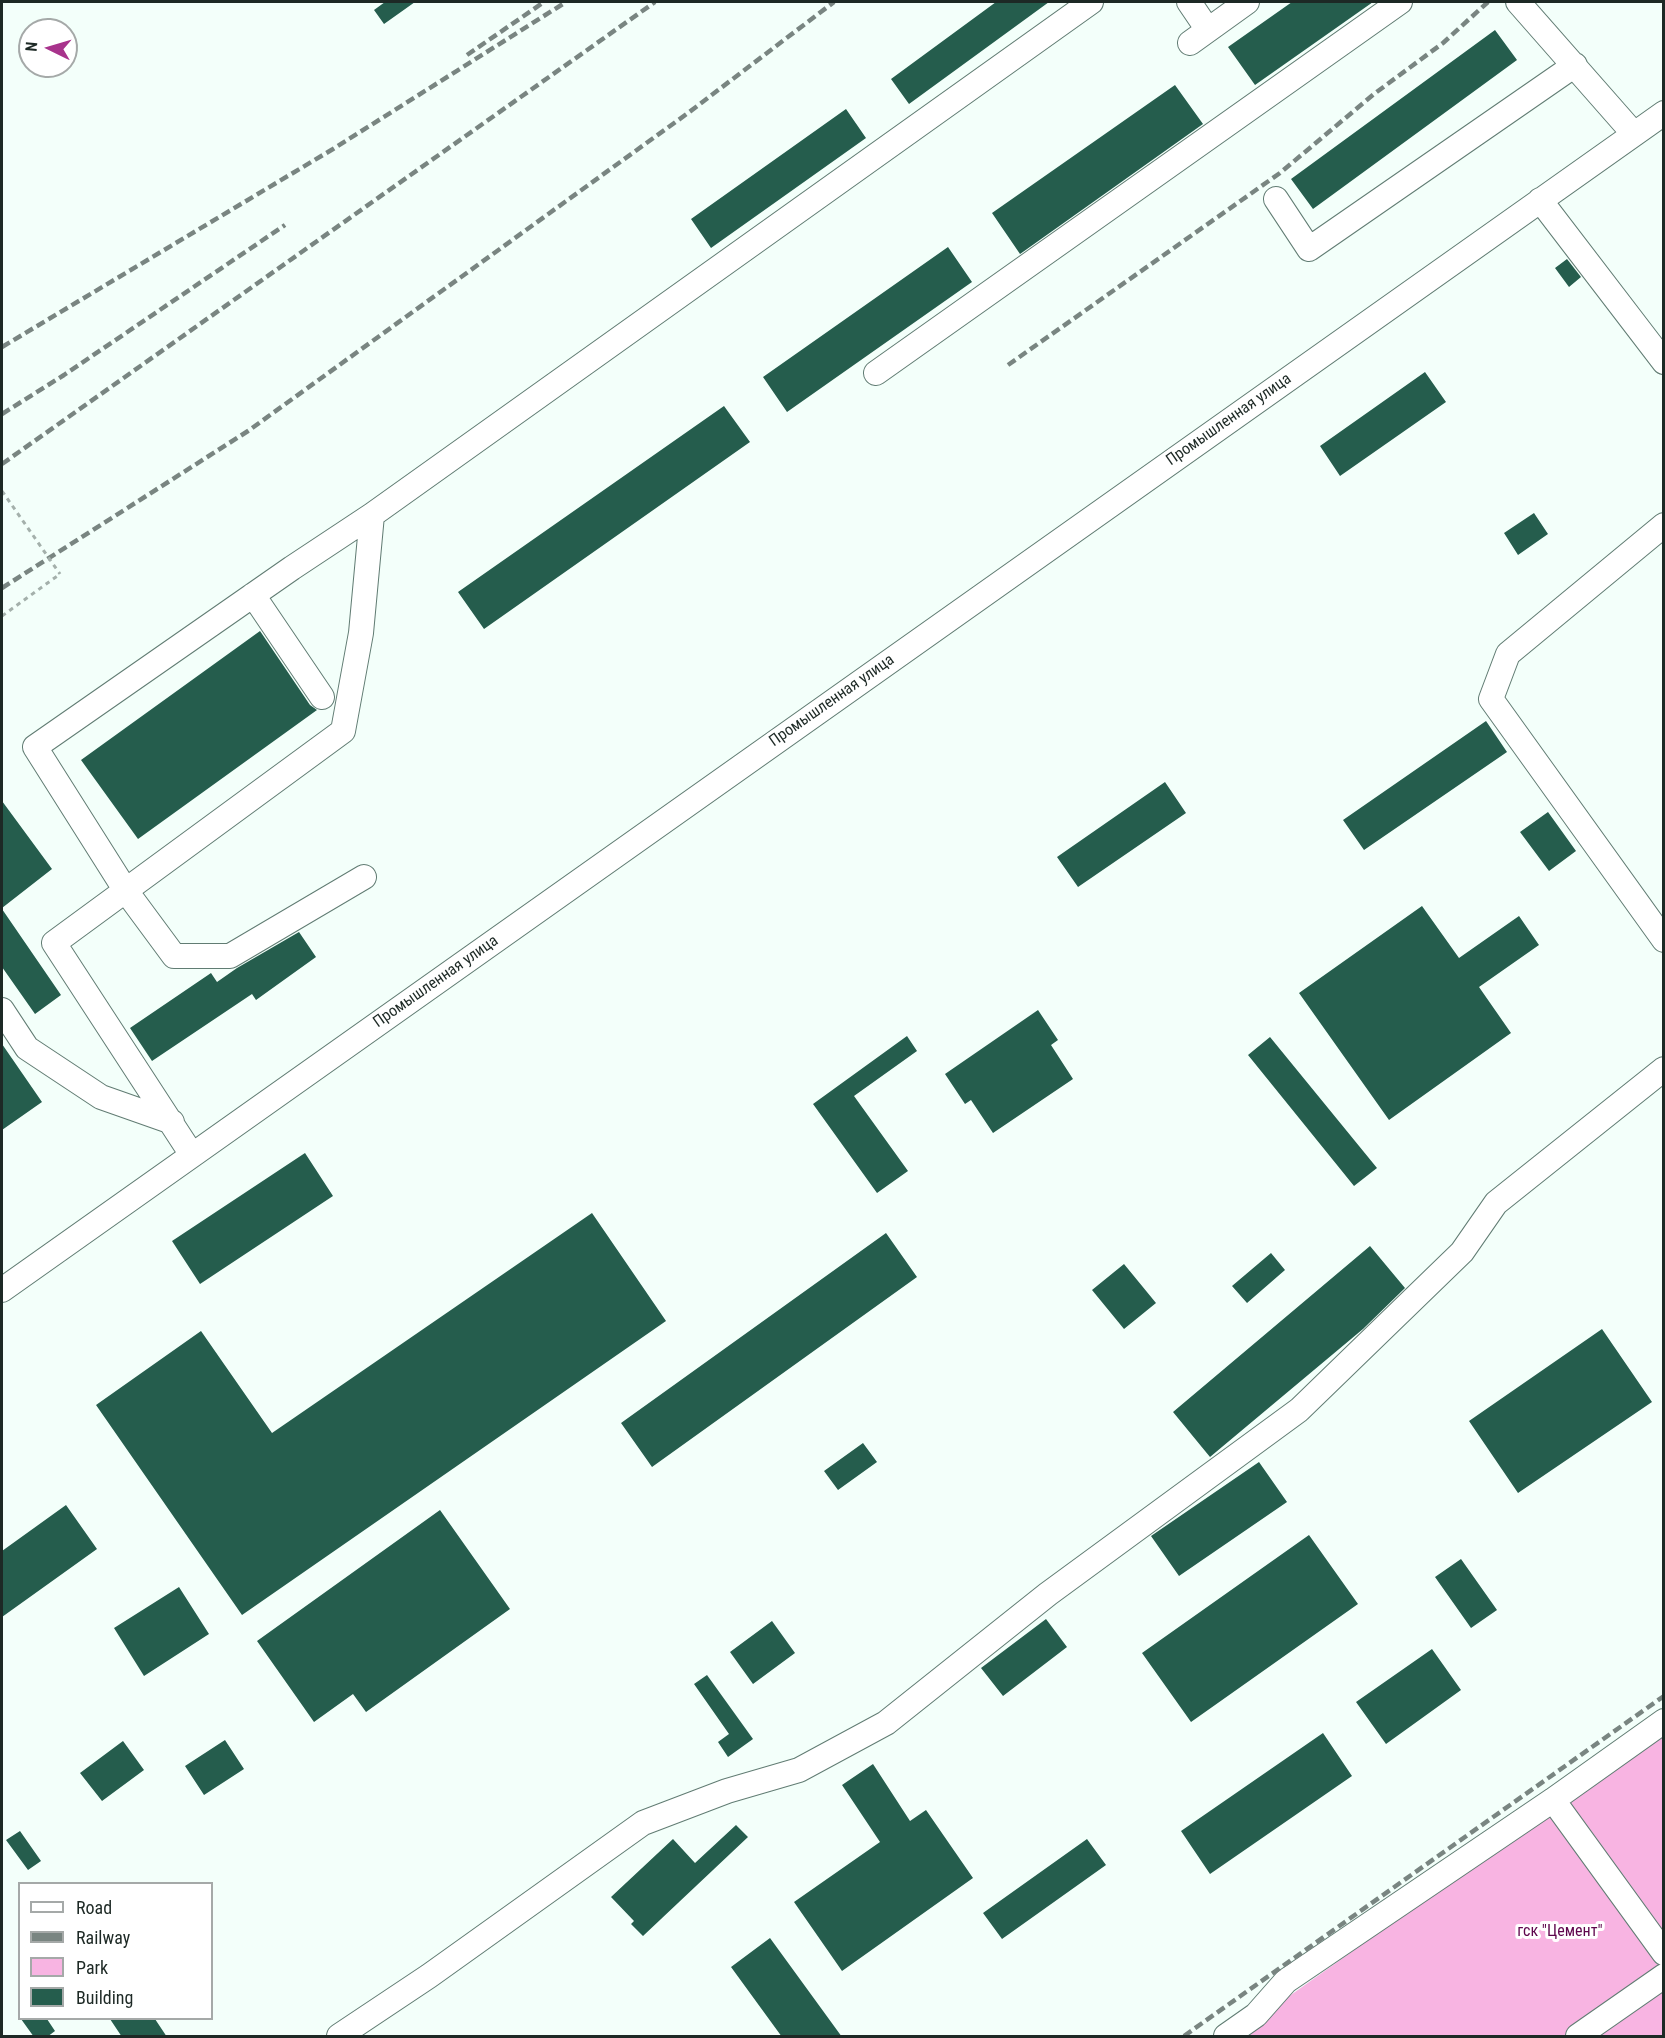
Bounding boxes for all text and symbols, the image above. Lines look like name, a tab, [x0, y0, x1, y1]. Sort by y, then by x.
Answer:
north arrow	[18, 18, 78, 78]
text: N	[22, 41, 41, 52]
street label: Промышленная улица	[1163, 370, 1295, 470]
street label: Промышленная улица	[766, 651, 898, 751]
street label: Промышленная улица	[370, 932, 502, 1032]
legend	[18, 1882, 213, 2020]
text: Road	[76, 1897, 112, 1918]
park label: гск "Цемент"	[1517, 1922, 1603, 1942]
text: Railway	[76, 1927, 130, 1948]
text: Park	[76, 1957, 108, 1978]
text: Building	[76, 1987, 133, 2008]

